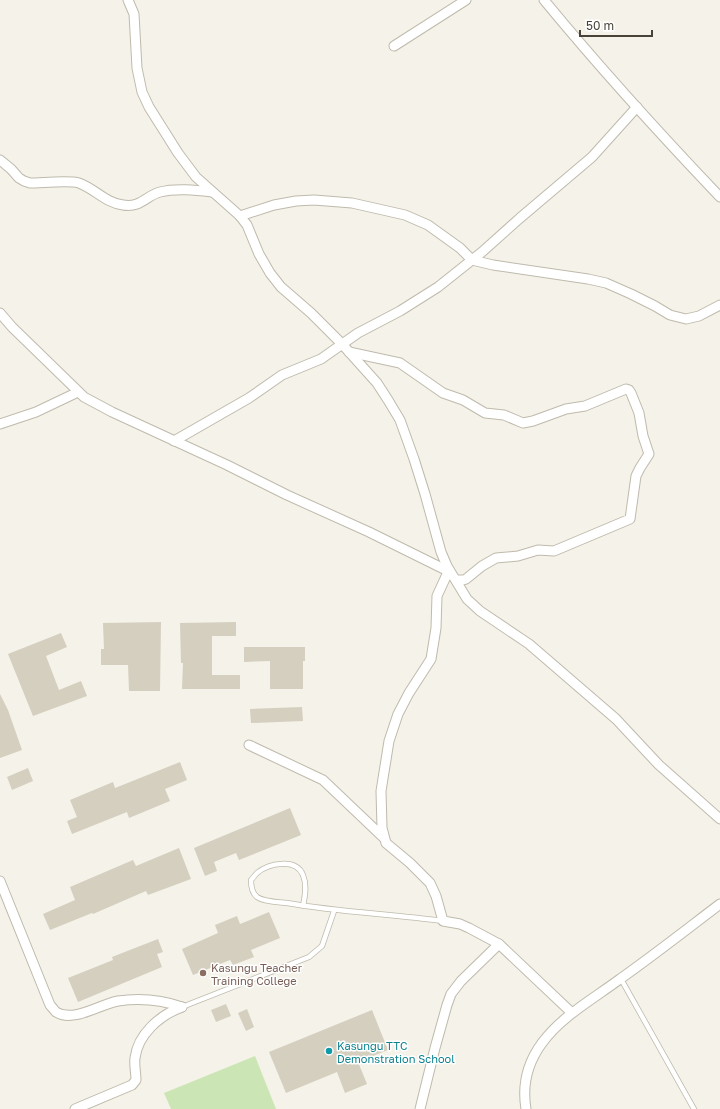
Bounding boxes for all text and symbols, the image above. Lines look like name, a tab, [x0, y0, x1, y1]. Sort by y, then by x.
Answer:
scale bar	[580, 12, 652, 38]
text: 50 m	[586, 18, 614, 33]
place label: Kasungu Teacher Training College	[211, 961, 303, 987]
marker: Kasungu Teacher Training College	[198, 968, 208, 978]
place label: Kasungu TTC Demonstration School	[337, 1039, 455, 1065]
marker: Kasungu TTC Demonstration School	[324, 1046, 334, 1056]

